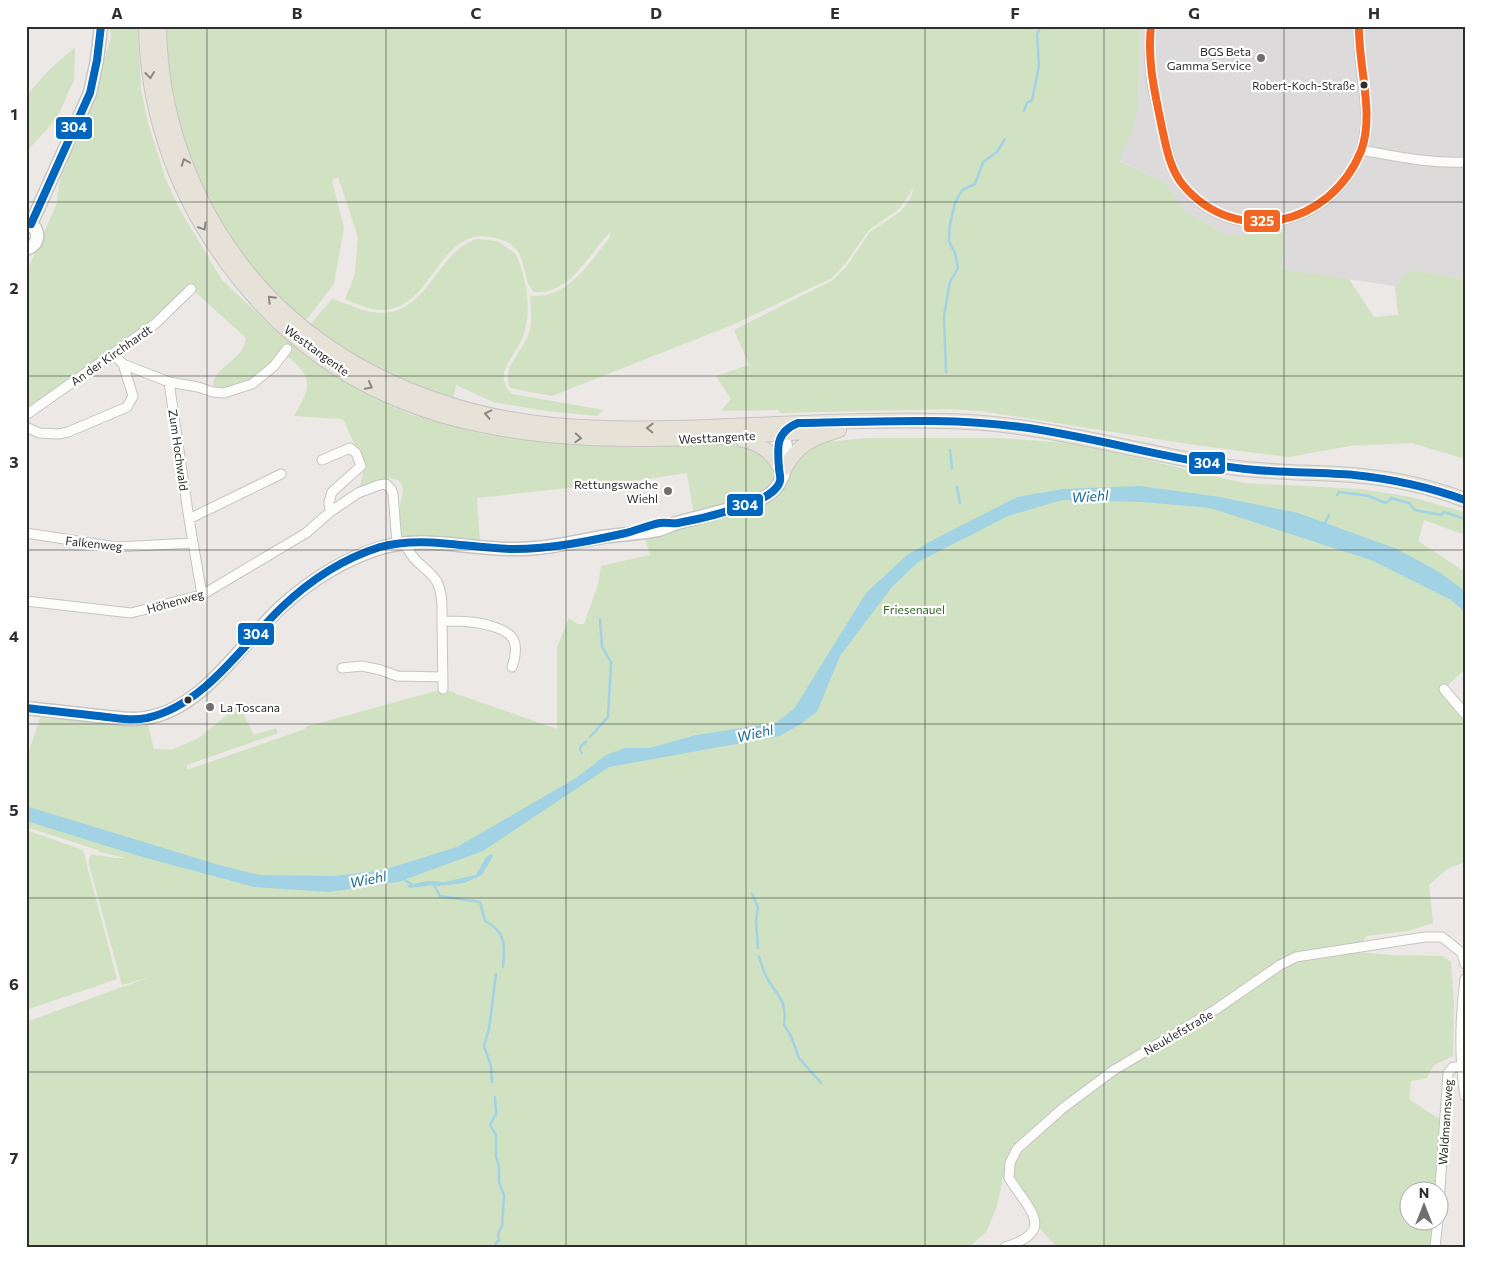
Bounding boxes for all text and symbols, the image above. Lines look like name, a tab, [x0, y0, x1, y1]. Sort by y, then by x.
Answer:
text: A	[111, 3, 123, 22]
text: B	[292, 3, 303, 22]
text: C	[471, 3, 482, 22]
text: D	[650, 3, 662, 22]
text: E	[830, 3, 840, 22]
text: F	[1010, 3, 1020, 22]
text: G	[1188, 3, 1200, 22]
text: H	[1368, 3, 1380, 22]
place label: BGS Beta Gamma Service	[1167, 44, 1251, 72]
marker: BGS Beta Gamma Service	[1255, 52, 1267, 64]
one-way arrow	[144, 71, 155, 79]
place label: Robert-Koch-Straße	[1252, 79, 1355, 92]
marker: Robert-Koch-Straße	[1359, 80, 1369, 90]
text: 1	[10, 104, 18, 123]
line badge: 304	[55, 116, 93, 140]
text: 304	[61, 118, 87, 135]
one-way arrow	[181, 159, 191, 167]
line badge: 325	[1243, 209, 1281, 233]
text: 325	[1250, 212, 1274, 229]
one-way arrow	[197, 222, 207, 231]
text: 2	[9, 278, 19, 297]
one-way arrow	[268, 295, 277, 304]
street label: An der Kirchhardt	[68, 322, 154, 388]
street label: Westtangente	[282, 322, 352, 378]
one-way arrow	[364, 380, 373, 390]
street label: Zum Hochwald	[166, 408, 192, 492]
one-way arrow	[484, 410, 493, 420]
one-way arrow	[646, 423, 654, 434]
street label: Westtangente	[678, 428, 756, 446]
one-way arrow	[575, 433, 583, 444]
line badge: 304	[1188, 451, 1226, 475]
text: 3	[9, 452, 19, 471]
text: 304	[1194, 454, 1220, 471]
place label: Rettungswache Wiehl	[574, 477, 658, 505]
marker: Rettungswache Wiehl	[662, 485, 674, 497]
water label: Wiehl	[1071, 486, 1109, 506]
line badge: 304	[726, 493, 764, 517]
text: 304	[732, 496, 758, 513]
street label: Falkenweg	[65, 533, 124, 553]
street label: Höhenweg	[145, 586, 205, 616]
park label: Friesenauel	[883, 602, 945, 616]
line badge: 304	[237, 622, 275, 646]
text: 304	[243, 625, 269, 642]
text: 4	[9, 626, 19, 645]
unlabelled marker	[183, 695, 193, 705]
place label: La Toscana	[220, 700, 280, 714]
marker: La Toscana	[204, 701, 216, 713]
water label: Wiehl	[735, 720, 775, 745]
text: 5	[9, 800, 19, 819]
water label: Wiehl	[348, 867, 388, 891]
text: 6	[9, 974, 19, 993]
street label: Neuklefstraße	[1141, 1007, 1215, 1057]
street label: Waldmannsweg	[1435, 1078, 1455, 1165]
text: 7	[10, 1148, 19, 1167]
north arrow	[1398, 1180, 1448, 1230]
text: N	[1419, 1184, 1429, 1201]

